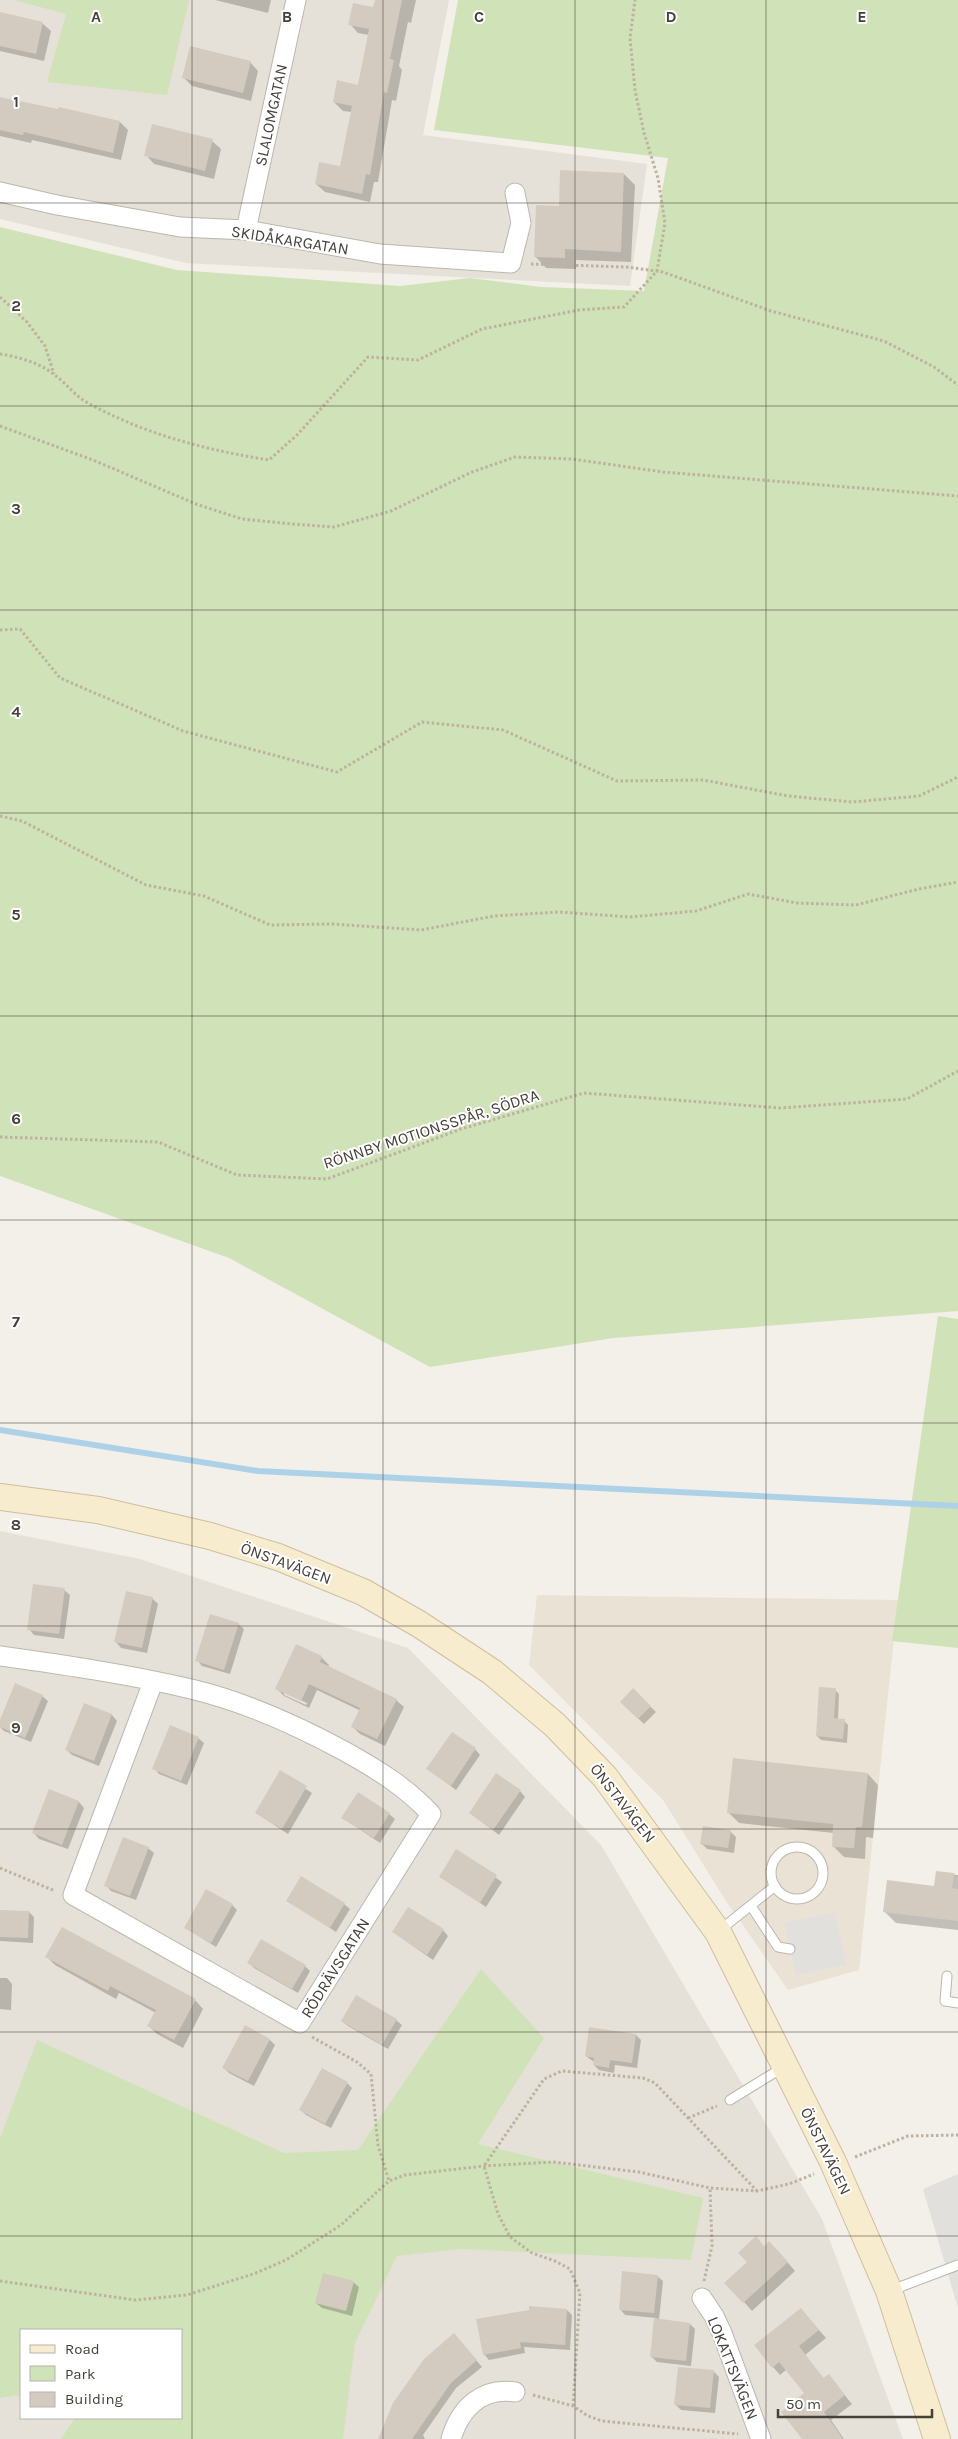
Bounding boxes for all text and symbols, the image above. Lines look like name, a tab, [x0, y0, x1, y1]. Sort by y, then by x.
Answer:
text: A	[91, 7, 101, 26]
text: B	[282, 7, 292, 26]
text: C	[474, 7, 484, 26]
text: D	[666, 7, 677, 26]
text: E	[857, 7, 867, 26]
street label: SLALOMGATAN	[251, 62, 291, 168]
text: 1	[13, 92, 19, 111]
street label: SKIDÅKARGATAN	[230, 221, 350, 259]
text: 2	[11, 296, 21, 315]
text: 3	[11, 499, 21, 518]
text: 4	[11, 702, 21, 721]
text: 5	[11, 905, 21, 924]
street label: RÖNNBY MOTIONSSPÅR, SÖDRA	[321, 1085, 541, 1173]
text: 6	[11, 1109, 21, 1128]
text: 7	[12, 1312, 20, 1331]
text: 8	[11, 1515, 21, 1534]
street label: ÖNSTAVÄGEN	[238, 1538, 334, 1588]
text: 9	[11, 1718, 21, 1737]
street label: ÖNSTAVÄGEN	[586, 1760, 660, 1846]
street label: RÖDRÄVSGATAN	[297, 1915, 373, 2021]
street label: ÖNSTAVÄGEN	[797, 2104, 855, 2198]
street label: LOKATTSVÄGEN	[704, 2314, 762, 2422]
legend	[20, 2329, 182, 2419]
text: Road	[65, 2340, 100, 2358]
text: Park	[65, 2365, 95, 2383]
scale bar	[778, 2386, 932, 2418]
text: Building	[65, 2390, 123, 2408]
text: 50 m	[786, 2395, 821, 2413]

